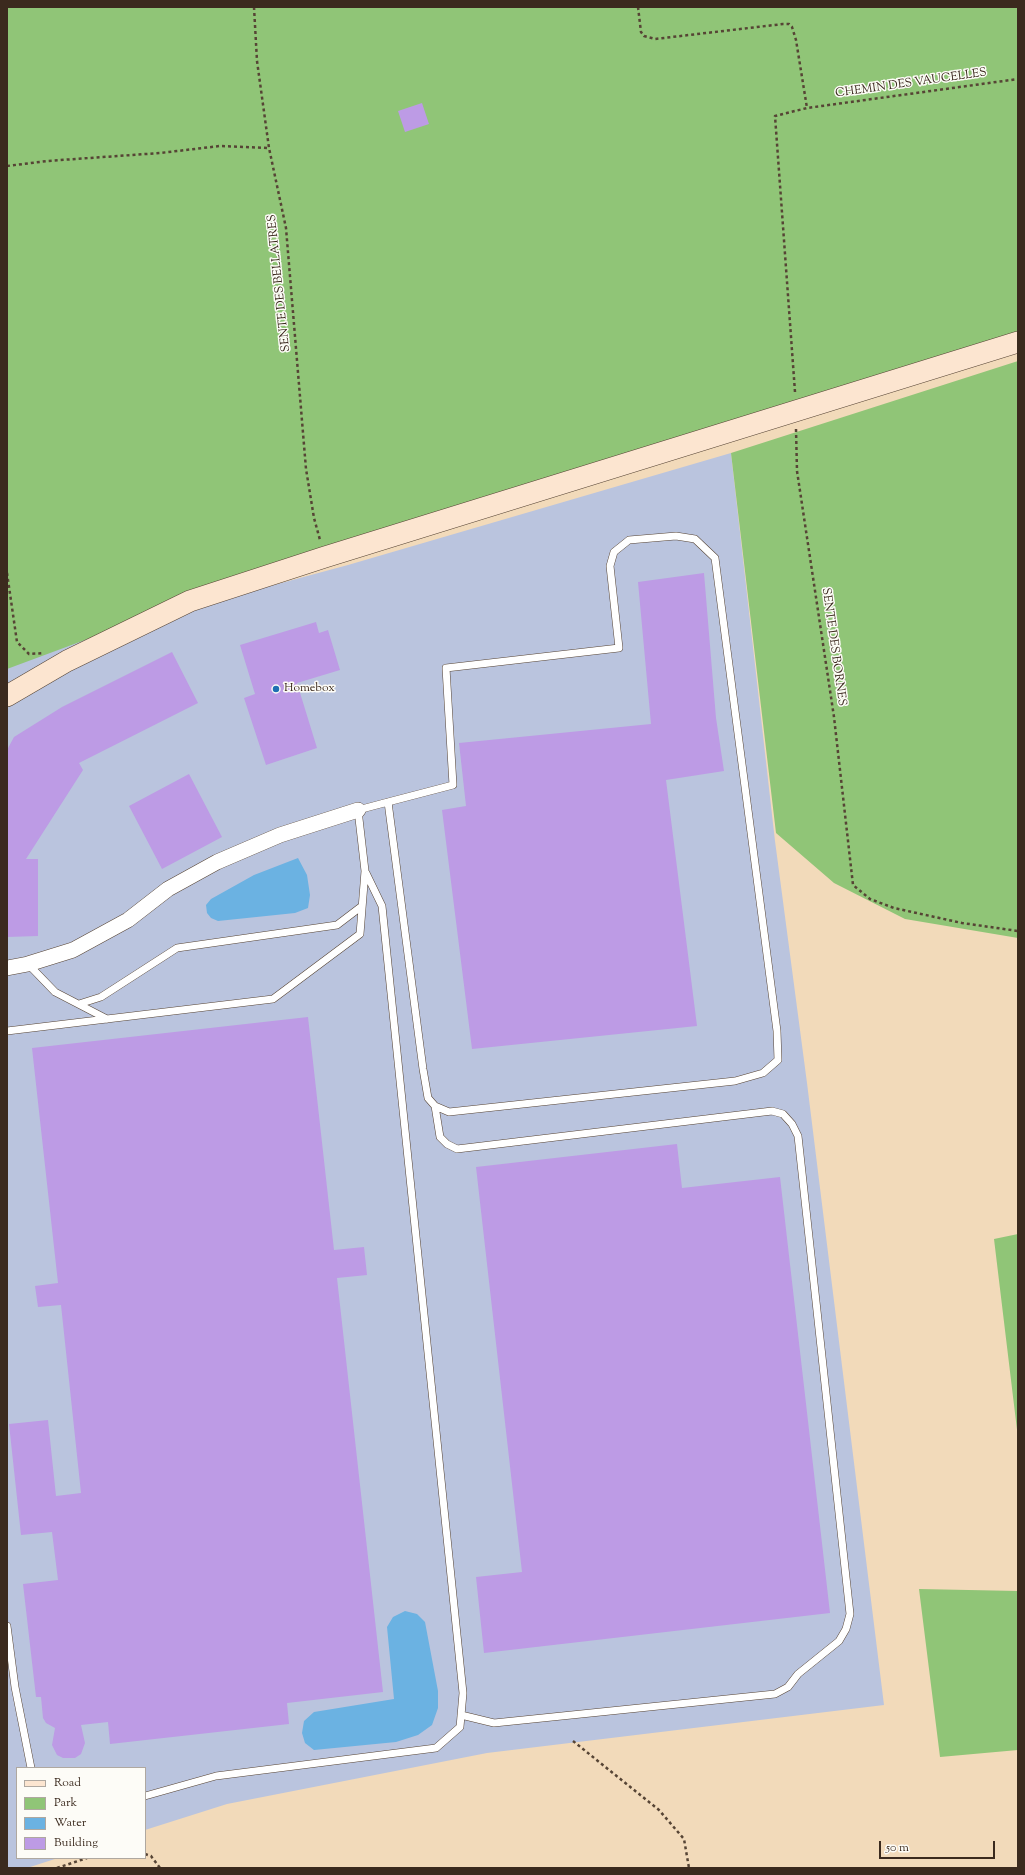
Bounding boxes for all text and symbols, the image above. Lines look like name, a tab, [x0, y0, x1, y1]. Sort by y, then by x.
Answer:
street label: CHEMIN DES VAUCELLES	[834, 66, 988, 102]
street label: SENTE DES BELLATRES	[266, 214, 294, 352]
street label: SENTE DES BORNES	[818, 587, 848, 707]
place label: Homebox	[284, 682, 335, 696]
marker: Homebox	[271, 684, 281, 694]
legend	[16, 1767, 146, 1859]
text: Road	[54, 1774, 81, 1792]
text: Park	[54, 1794, 77, 1812]
text: Water	[54, 1814, 86, 1832]
scale bar	[881, 1833, 997, 1859]
text: Building	[54, 1834, 98, 1852]
text: 50 m	[886, 1839, 909, 1857]

